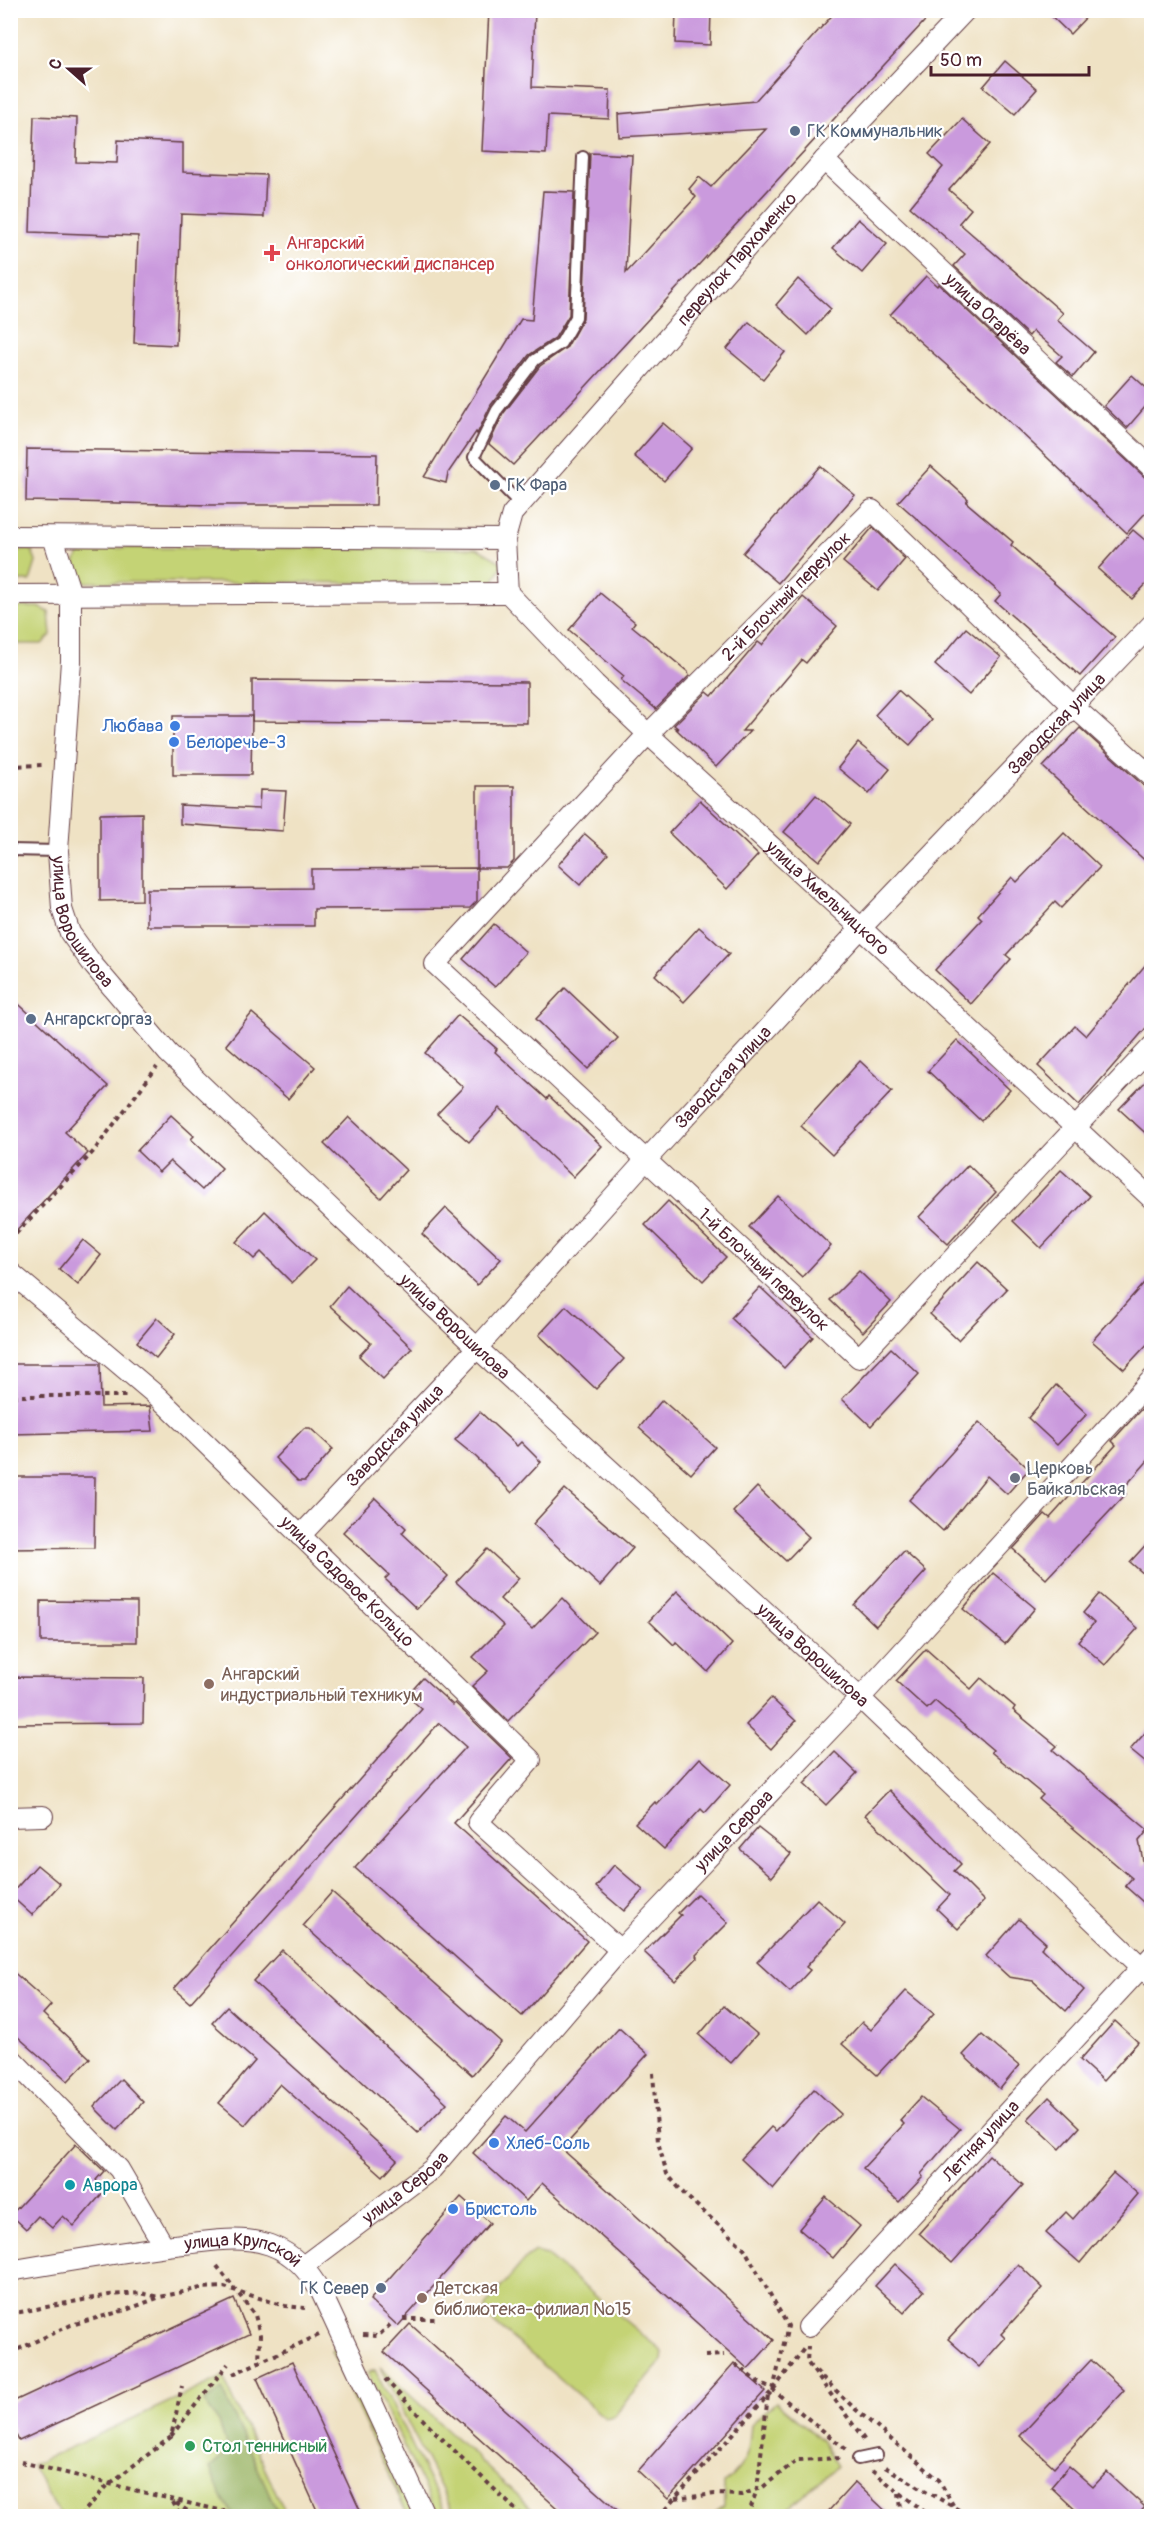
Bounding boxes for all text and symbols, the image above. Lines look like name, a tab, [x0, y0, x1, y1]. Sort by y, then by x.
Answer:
north arrow	[39, 39, 99, 99]
scale bar	[931, 39, 1088, 77]
text: 50 m	[940, 49, 982, 72]
text: С	[45, 56, 67, 72]
place label: ГК Коммунальник	[807, 120, 943, 143]
marker: ГК Коммунальник	[788, 124, 802, 138]
street label: переулок Пархоменко	[672, 187, 802, 331]
place label: Ангарский онкологический диспансер	[286, 232, 495, 276]
marker: Ангарский онкологический диспансер	[263, 244, 281, 262]
street label: улица Огарёва	[939, 268, 1036, 360]
place label: ГК Фара	[507, 474, 567, 497]
marker: ГК Фара	[488, 478, 502, 492]
street label: 2-й Блочный переулок	[717, 527, 856, 666]
street label: Заводская улица	[1003, 668, 1111, 780]
place label: Любава	[101, 715, 163, 738]
marker: Любава	[168, 719, 182, 733]
place label: Белоречье-3	[186, 731, 286, 754]
marker: Белоречье-3	[167, 735, 181, 749]
street label: улица Хмельницкого	[760, 835, 894, 961]
street label: улица Ворошилова	[46, 854, 118, 992]
place label: Ангарскгоргаз	[43, 1008, 153, 1031]
marker: Ангарскгоргаз	[24, 1012, 38, 1026]
street label: Заводская улица	[670, 1021, 777, 1134]
street label: 1-й Блочный переулок	[693, 1203, 834, 1336]
street label: улица Ворошилова	[394, 1268, 515, 1385]
street label: Заводская улица	[341, 1380, 449, 1492]
place label: Церковь Байкальская	[1027, 1457, 1125, 1501]
marker: Церковь Байкальская	[1008, 1471, 1022, 1485]
street label: улица Садовое Кольцо	[274, 1510, 419, 1652]
street label: улица Ворошилова	[751, 1598, 874, 1712]
place label: Ангарский индустриальный техникум	[221, 1663, 423, 1707]
marker: Ангарский индустриальный техникум	[202, 1677, 216, 1691]
street label: улица Серова	[689, 1785, 778, 1877]
street label: Летняя улица	[937, 2095, 1025, 2188]
place label: Хлеб-Соль	[506, 2132, 591, 2155]
marker: Хлеб-Соль	[487, 2136, 501, 2150]
street label: улица Серова	[357, 2147, 454, 2230]
place label: Аврора	[82, 2174, 138, 2197]
marker: Аврора	[63, 2178, 77, 2192]
place label: Бристоль	[465, 2198, 538, 2221]
marker: Бристоль	[446, 2202, 460, 2216]
street label: улица Крупской	[182, 2228, 307, 2272]
place label: ГК Север	[300, 2277, 369, 2300]
place label: Детская библиотека-филиал №15	[433, 2277, 632, 2321]
marker: ГК Север	[374, 2281, 388, 2295]
marker: Детская библиотека-филиал №15	[415, 2291, 429, 2305]
place label: Стол теннисный	[202, 2435, 327, 2458]
marker: Стол теннисный	[183, 2439, 197, 2453]

